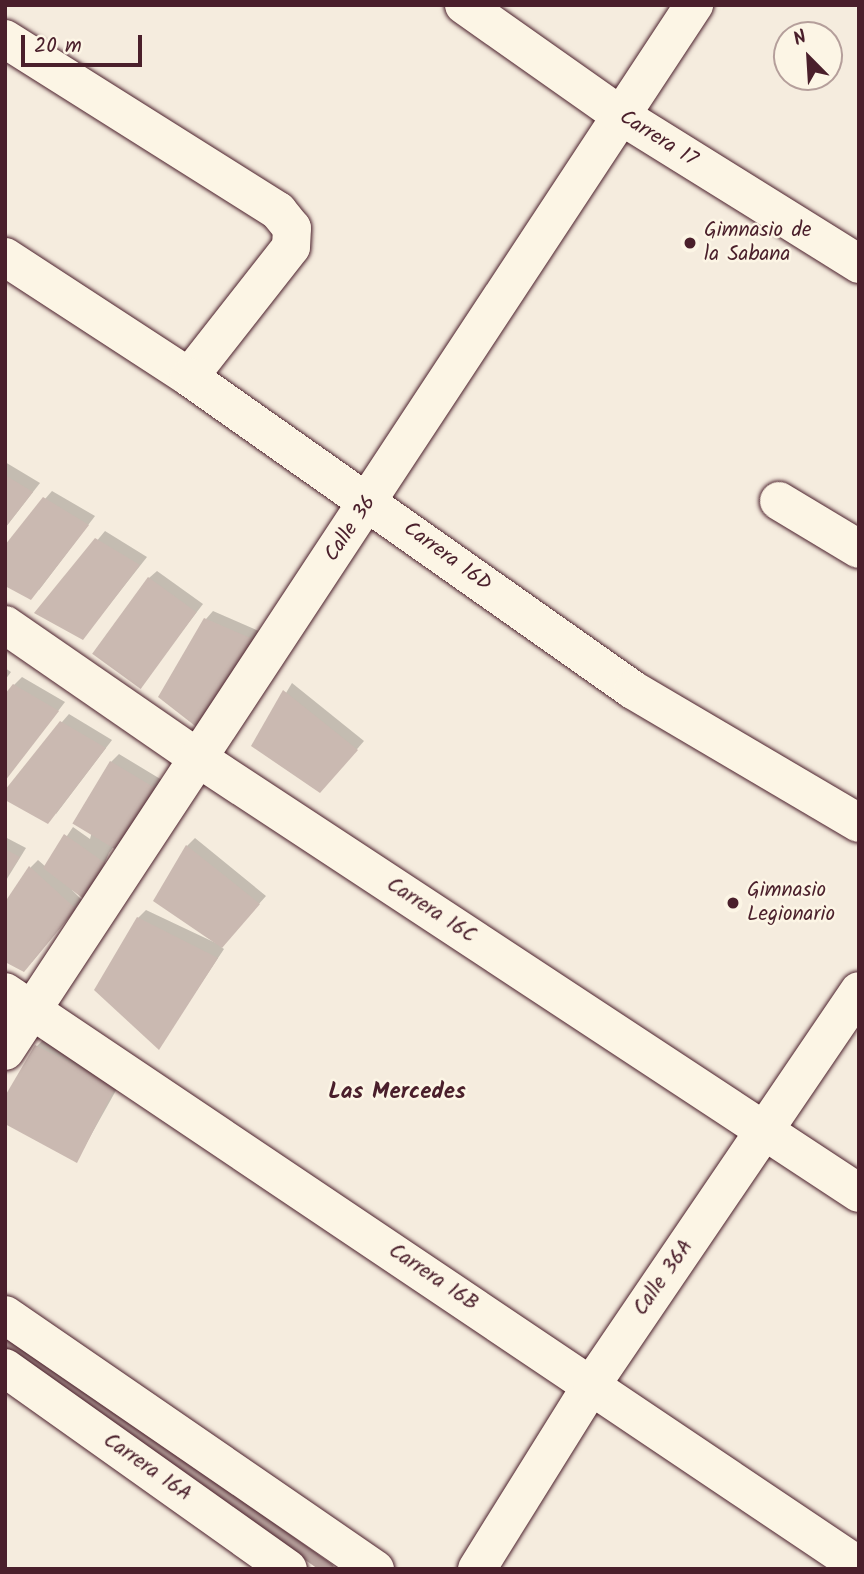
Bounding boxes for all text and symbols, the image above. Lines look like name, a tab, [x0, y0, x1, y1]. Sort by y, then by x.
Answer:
scale bar	[24, 21, 145, 65]
north arrow	[773, 21, 843, 91]
text: N	[789, 22, 812, 55]
text: 20 m	[34, 30, 82, 63]
street label: Carrera 17	[614, 105, 702, 173]
place label: Gimnasio de la Sabana	[704, 218, 811, 268]
marker: Gimnasio de la Sabana	[682, 235, 698, 251]
street label: Calle 36	[320, 491, 382, 567]
street label: Carrera 16D	[398, 517, 496, 597]
street label: Carrera 16C	[381, 873, 481, 949]
place label: Gimnasio Legionario	[747, 878, 835, 928]
marker: Gimnasio Legionario	[725, 895, 741, 911]
district label: Las Mercedes	[328, 1078, 466, 1106]
street label: Calle 36A	[629, 1235, 699, 1321]
street label: Carrera 16B	[383, 1239, 483, 1317]
street label: Carrera 16A	[98, 1428, 196, 1508]

